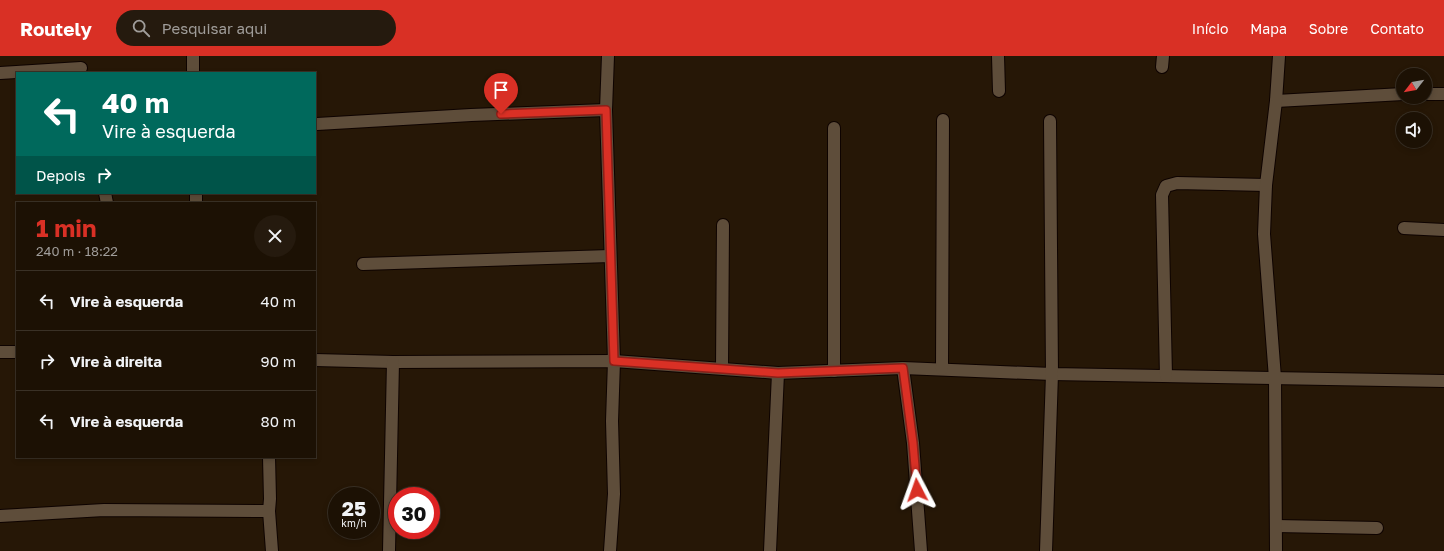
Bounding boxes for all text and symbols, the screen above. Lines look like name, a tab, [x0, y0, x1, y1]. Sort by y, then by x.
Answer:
search box	[116, 10, 396, 46]
text: Routely	[20, 17, 92, 40]
icon: search	[130, 17, 152, 39]
text: Pesquisar aqui	[162, 19, 267, 37]
text: Início	[1192, 20, 1228, 37]
text: Mapa	[1250, 20, 1287, 37]
text: Sobre	[1309, 20, 1348, 37]
text: Contato	[1370, 20, 1424, 37]
north arrow	[1396, 68, 1432, 104]
map controls	[1396, 68, 1432, 148]
pin	[484, 73, 518, 114]
icon: arrive	[490, 79, 512, 101]
text: 40 m	[102, 86, 169, 119]
icon: left	[36, 88, 88, 140]
button: sound	[1396, 112, 1432, 148]
text: Vire à esquerda	[102, 120, 236, 142]
icon: right	[93, 164, 115, 186]
text: Depois	[36, 166, 85, 184]
text: 1 min	[36, 213, 96, 242]
button: close	[254, 215, 296, 257]
text: 240 m · 18:22	[36, 243, 118, 259]
icon: left	[36, 290, 58, 312]
text: Vire à esquerda	[70, 292, 183, 310]
text: 40 m	[261, 292, 296, 310]
icon: right	[36, 350, 58, 372]
text: Vire à direita	[70, 352, 162, 370]
text: 90 m	[261, 352, 296, 370]
icon: left	[36, 410, 58, 432]
text: Vire à esquerda	[70, 412, 183, 430]
text: 80 m	[261, 412, 296, 430]
position arrow	[896, 469, 938, 511]
speed limit sign: 30	[388, 487, 440, 539]
text: 25	[342, 496, 366, 520]
text: km/h	[341, 517, 367, 529]

